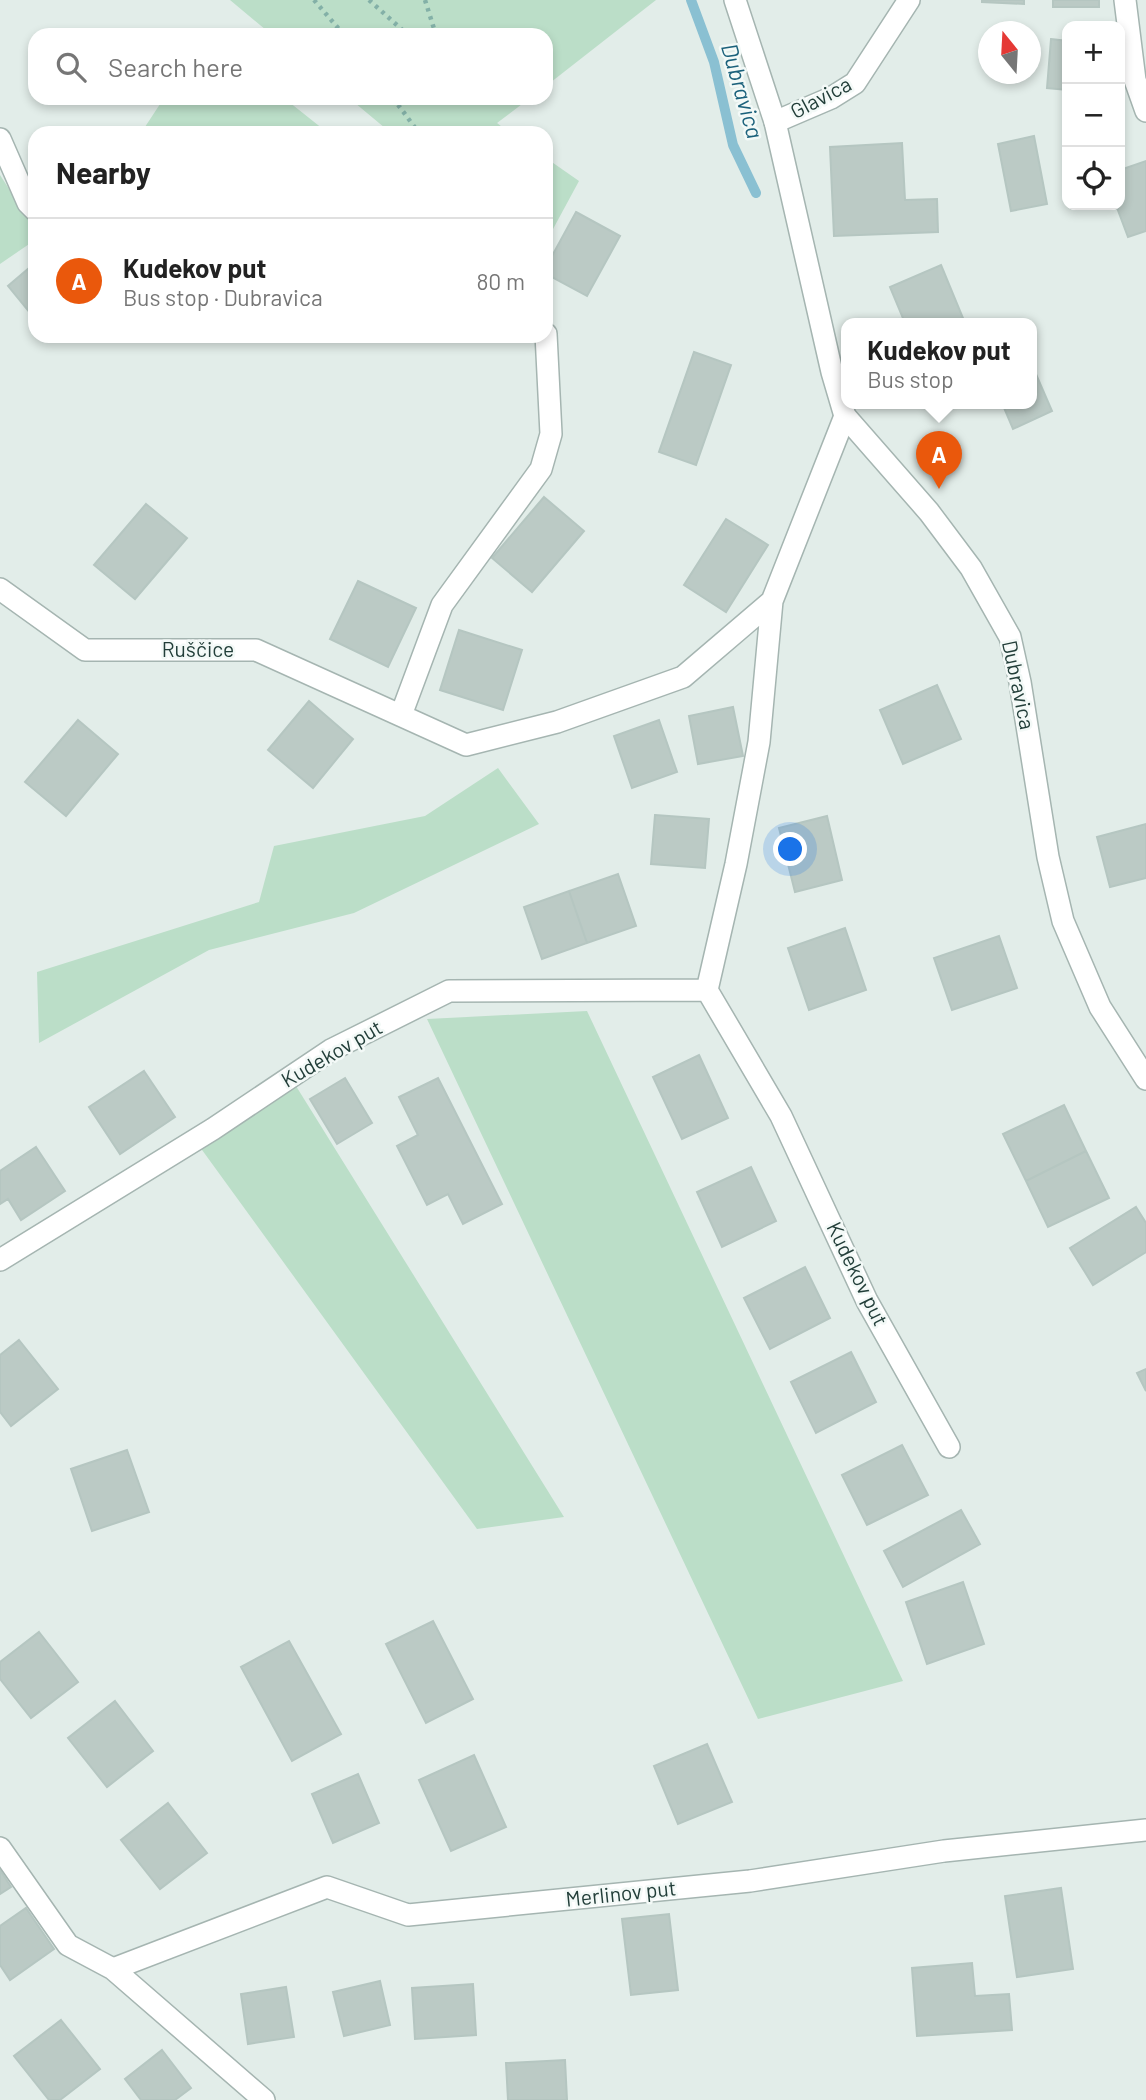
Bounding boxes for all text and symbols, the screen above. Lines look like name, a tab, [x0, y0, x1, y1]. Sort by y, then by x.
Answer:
north arrow	[978, 21, 1041, 84]
map controls	[1062, 21, 1125, 210]
button: +	[1062, 21, 1125, 84]
search box	[28, 28, 553, 105]
water label: Dubravica	[716, 40, 770, 142]
icon: search	[52, 48, 90, 86]
text: Search here	[108, 51, 243, 82]
street label: Glavica	[786, 70, 855, 123]
button: −	[1062, 84, 1125, 147]
button: locate	[1062, 147, 1125, 210]
text: Nearby	[56, 154, 151, 190]
text: Kudekov put	[123, 252, 266, 283]
text: A	[71, 267, 87, 295]
text: 80 m	[476, 267, 525, 295]
text: Bus stop · Dubravica	[123, 283, 323, 311]
popup	[841, 318, 1037, 409]
text: Kudekov put	[867, 334, 1011, 365]
text: Bus stop	[867, 365, 954, 393]
pin: A	[916, 431, 962, 489]
street label: Ruščice	[162, 636, 234, 661]
street label: Dubravica	[998, 638, 1041, 732]
your location	[773, 832, 807, 866]
street label: Kudekov put	[276, 1014, 386, 1092]
street label: Kudekov put	[822, 1217, 894, 1329]
street label: Merlinov put	[564, 1874, 677, 1911]

